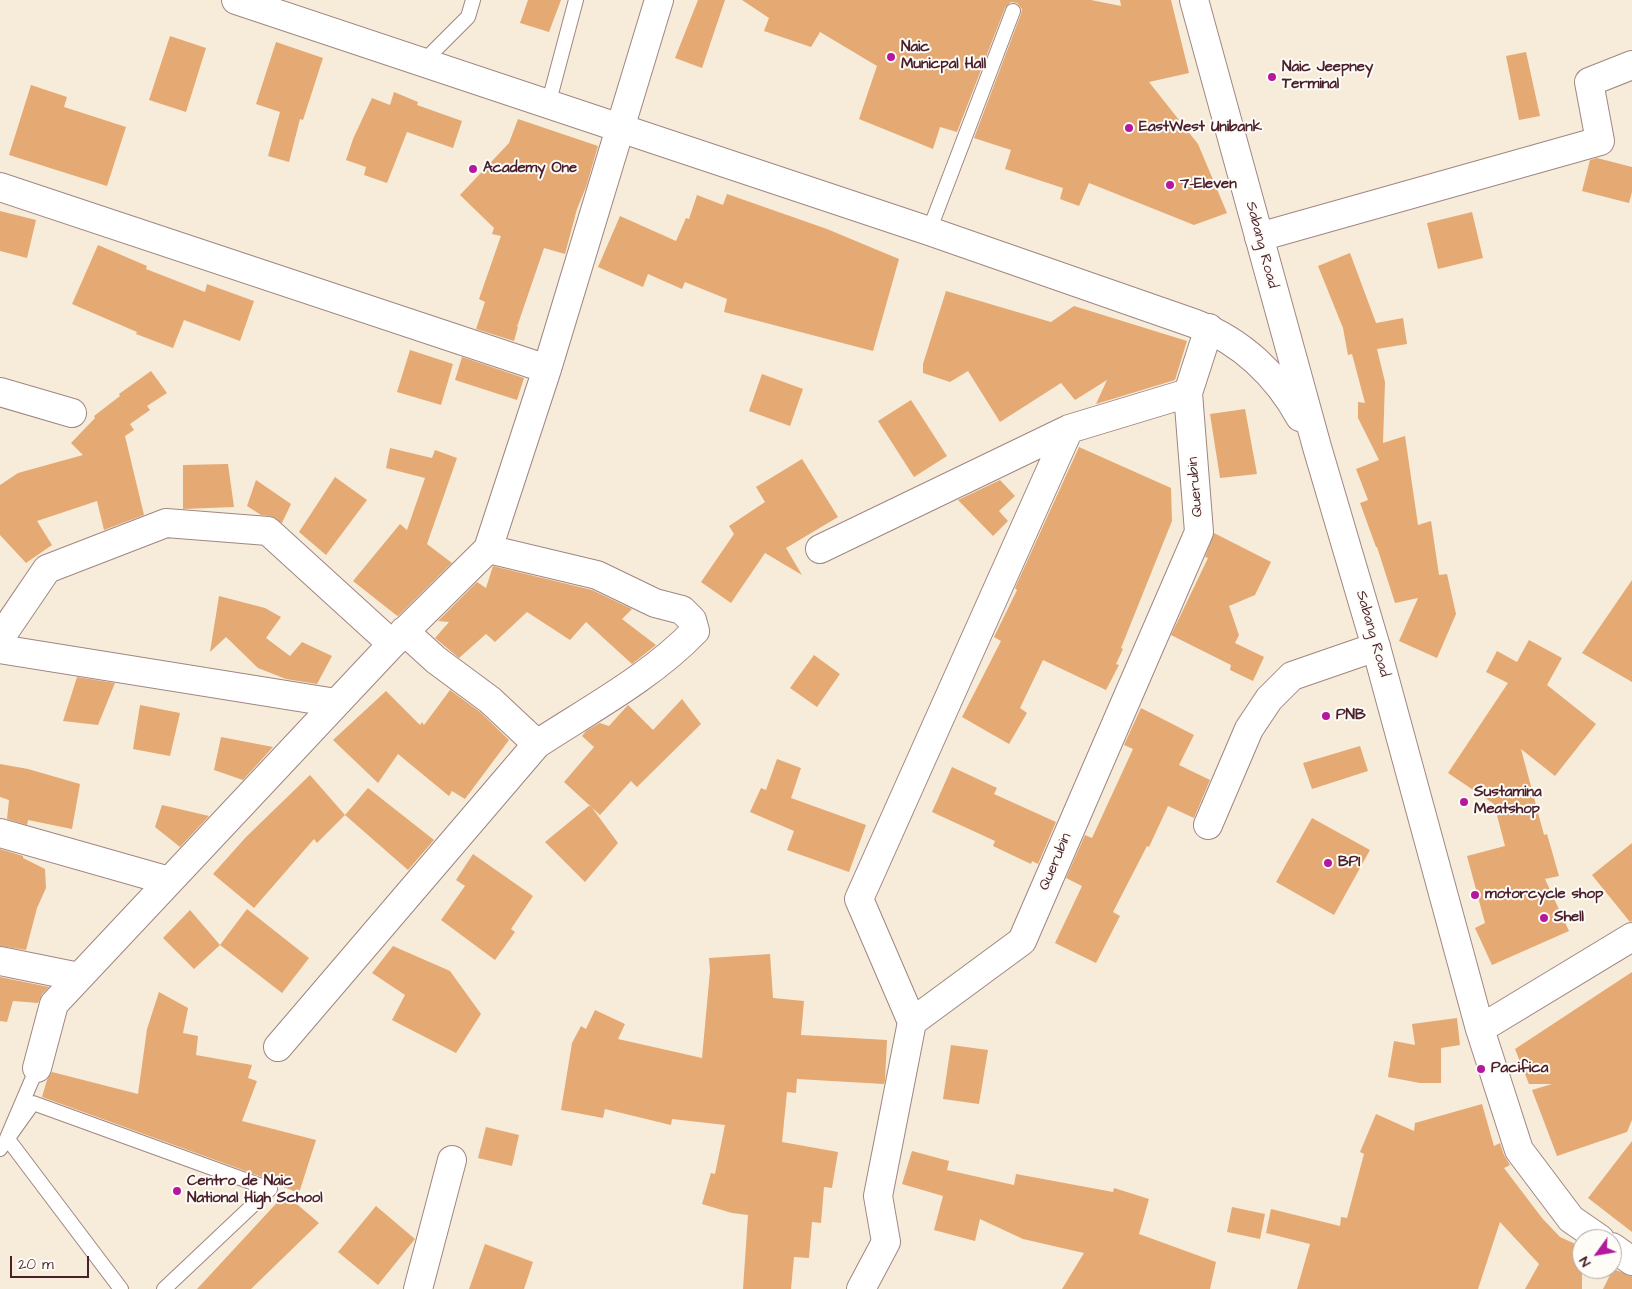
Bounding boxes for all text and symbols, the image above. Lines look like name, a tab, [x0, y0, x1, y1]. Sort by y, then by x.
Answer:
place label: Naic Municpal Hall	[901, 39, 986, 74]
marker: Naic Municpal Hall	[885, 51, 897, 63]
place label: Naic Jeepney Terminal	[1282, 59, 1373, 94]
marker: Naic Jeepney Terminal	[1266, 71, 1278, 83]
place label: EastWest Unibank	[1139, 119, 1262, 137]
marker: EastWest Unibank	[1123, 122, 1135, 134]
place label: Academy One	[483, 160, 577, 178]
marker: Academy One	[467, 163, 479, 175]
place label: 7-Eleven	[1180, 176, 1237, 194]
marker: 7-Eleven	[1164, 179, 1176, 191]
street label: Sabang Road	[1241, 200, 1281, 290]
street label: Querubin	[1184, 456, 1208, 518]
street label: Sabang Road	[1351, 589, 1393, 679]
place label: PNB	[1336, 707, 1366, 725]
marker: PNB	[1320, 710, 1332, 722]
place label: Sustamina Meatshop	[1474, 784, 1542, 819]
marker: Sustamina Meatshop	[1458, 796, 1470, 808]
street label: Querubin	[1036, 831, 1076, 893]
place label: BPI	[1338, 854, 1360, 872]
marker: BPI	[1322, 857, 1334, 869]
place label: motorcycle shop	[1485, 886, 1603, 904]
marker: motorcycle shop	[1469, 889, 1481, 901]
place label: Shell	[1554, 909, 1584, 927]
marker: Shell	[1538, 912, 1550, 924]
place label: Pacifica	[1491, 1060, 1548, 1078]
marker: Pacifica	[1475, 1063, 1487, 1075]
place label: Centro de Naic National High School	[187, 1173, 323, 1208]
marker: Centro de Naic National High School	[171, 1185, 183, 1197]
north arrow	[1572, 1229, 1622, 1279]
scale bar	[12, 1246, 91, 1278]
text: N	[1574, 1252, 1596, 1270]
text: 20 m	[18, 1254, 54, 1275]

